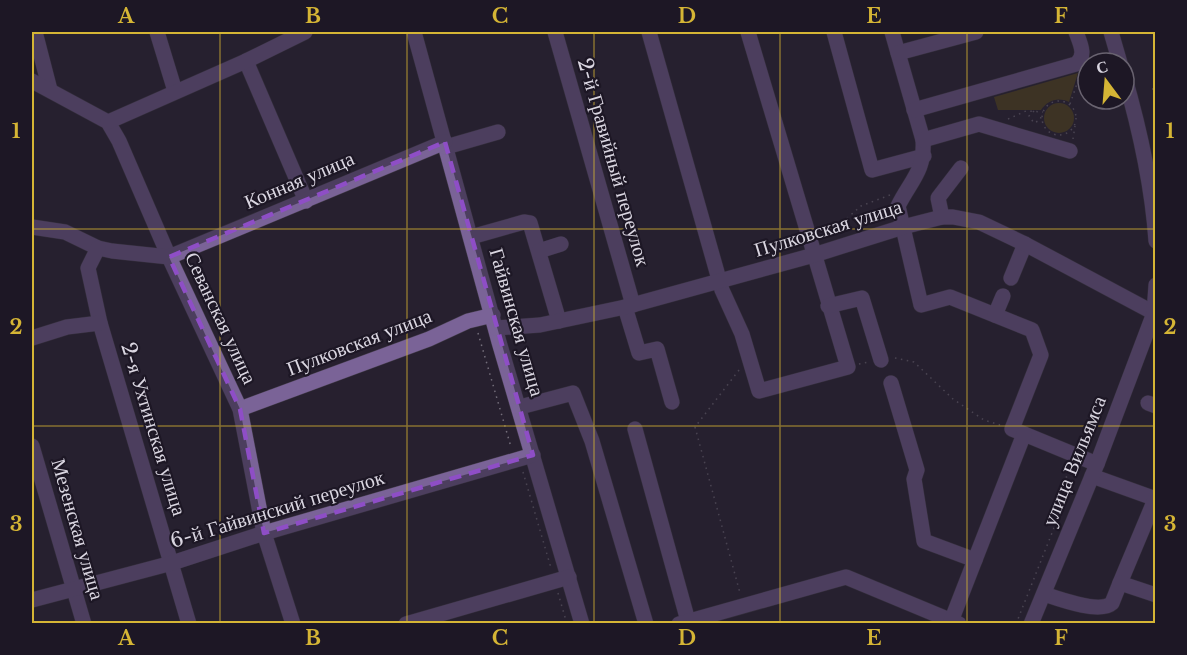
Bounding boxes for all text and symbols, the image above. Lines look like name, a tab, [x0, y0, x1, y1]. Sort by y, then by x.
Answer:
text: A	[117, 4, 135, 28]
text: B	[305, 4, 321, 28]
text: C	[492, 4, 508, 28]
text: D	[678, 4, 696, 28]
text: E	[866, 4, 882, 28]
text: F	[1054, 4, 1068, 28]
north arrow	[1076, 51, 1136, 111]
street label: 2-й Гравийный переулок	[573, 55, 655, 269]
text: С	[1094, 55, 1110, 78]
text: 1	[12, 119, 21, 143]
text: 1	[1166, 119, 1175, 143]
street label: Конная улица	[240, 146, 358, 214]
street label: Пулковская улица	[751, 194, 905, 262]
street label: Гайвинская улица	[484, 245, 550, 399]
street label: Севанская улица	[180, 248, 262, 388]
street label: Пулковская улица	[283, 303, 435, 381]
text: 2	[9, 315, 23, 339]
text: 2	[1163, 315, 1177, 339]
street label: 2-я Ухтинская улица	[116, 340, 192, 519]
street label: улица Вильямса	[1037, 392, 1111, 530]
street label: Мезенская улица	[46, 456, 110, 602]
street label: 6-й Гайвинский переулок	[167, 465, 387, 553]
text: 3	[10, 512, 22, 536]
text: 3	[1164, 512, 1176, 536]
text: A	[117, 626, 135, 650]
text: B	[305, 626, 321, 650]
text: C	[492, 626, 508, 650]
text: D	[678, 626, 696, 650]
text: E	[866, 626, 882, 650]
text: F	[1054, 626, 1068, 650]

